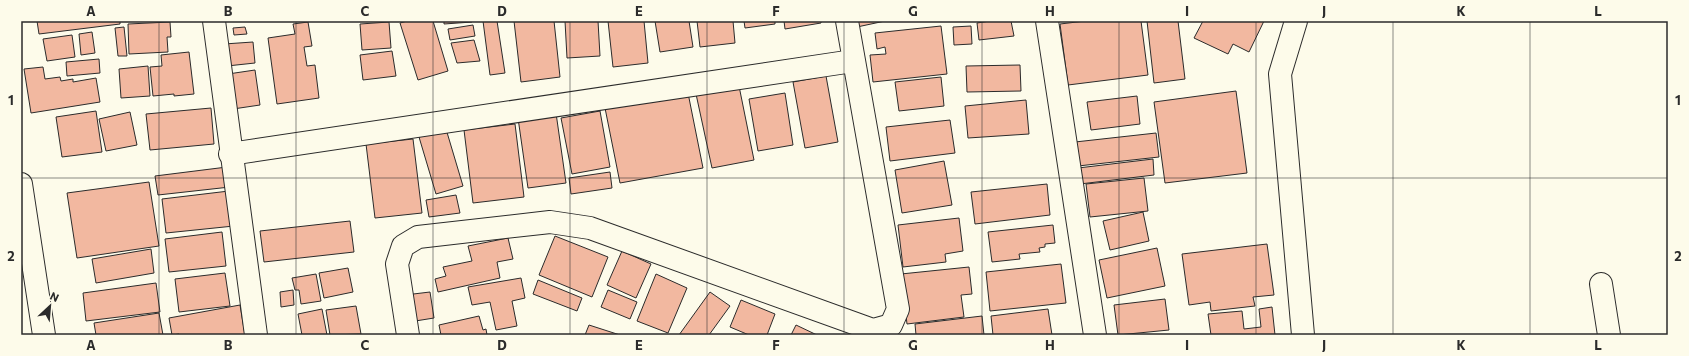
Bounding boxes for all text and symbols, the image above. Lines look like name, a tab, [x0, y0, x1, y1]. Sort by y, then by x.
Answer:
text: A	[86, 3, 96, 19]
text: B	[224, 3, 233, 19]
text: C	[361, 3, 370, 19]
text: D	[497, 3, 507, 19]
text: E	[635, 3, 643, 19]
text: F	[772, 3, 780, 19]
text: G	[908, 3, 918, 19]
text: H	[1045, 3, 1055, 19]
text: I	[1185, 3, 1189, 19]
text: J	[1322, 3, 1326, 19]
text: K	[1456, 3, 1466, 19]
text: L	[1594, 3, 1602, 19]
text: 1	[8, 92, 14, 108]
text: 1	[1675, 92, 1681, 108]
text: 2	[7, 248, 15, 264]
text: 2	[1674, 248, 1682, 264]
north arrow	[30, 286, 70, 326]
text: N	[48, 289, 61, 304]
text: A	[86, 337, 96, 353]
text: B	[224, 337, 233, 353]
text: C	[361, 337, 370, 353]
text: D	[497, 337, 507, 353]
text: E	[635, 337, 643, 353]
text: F	[772, 337, 780, 353]
text: G	[908, 337, 918, 353]
text: H	[1045, 337, 1055, 353]
text: I	[1185, 337, 1189, 353]
text: J	[1322, 337, 1326, 353]
text: K	[1456, 337, 1466, 353]
text: L	[1594, 337, 1602, 353]

